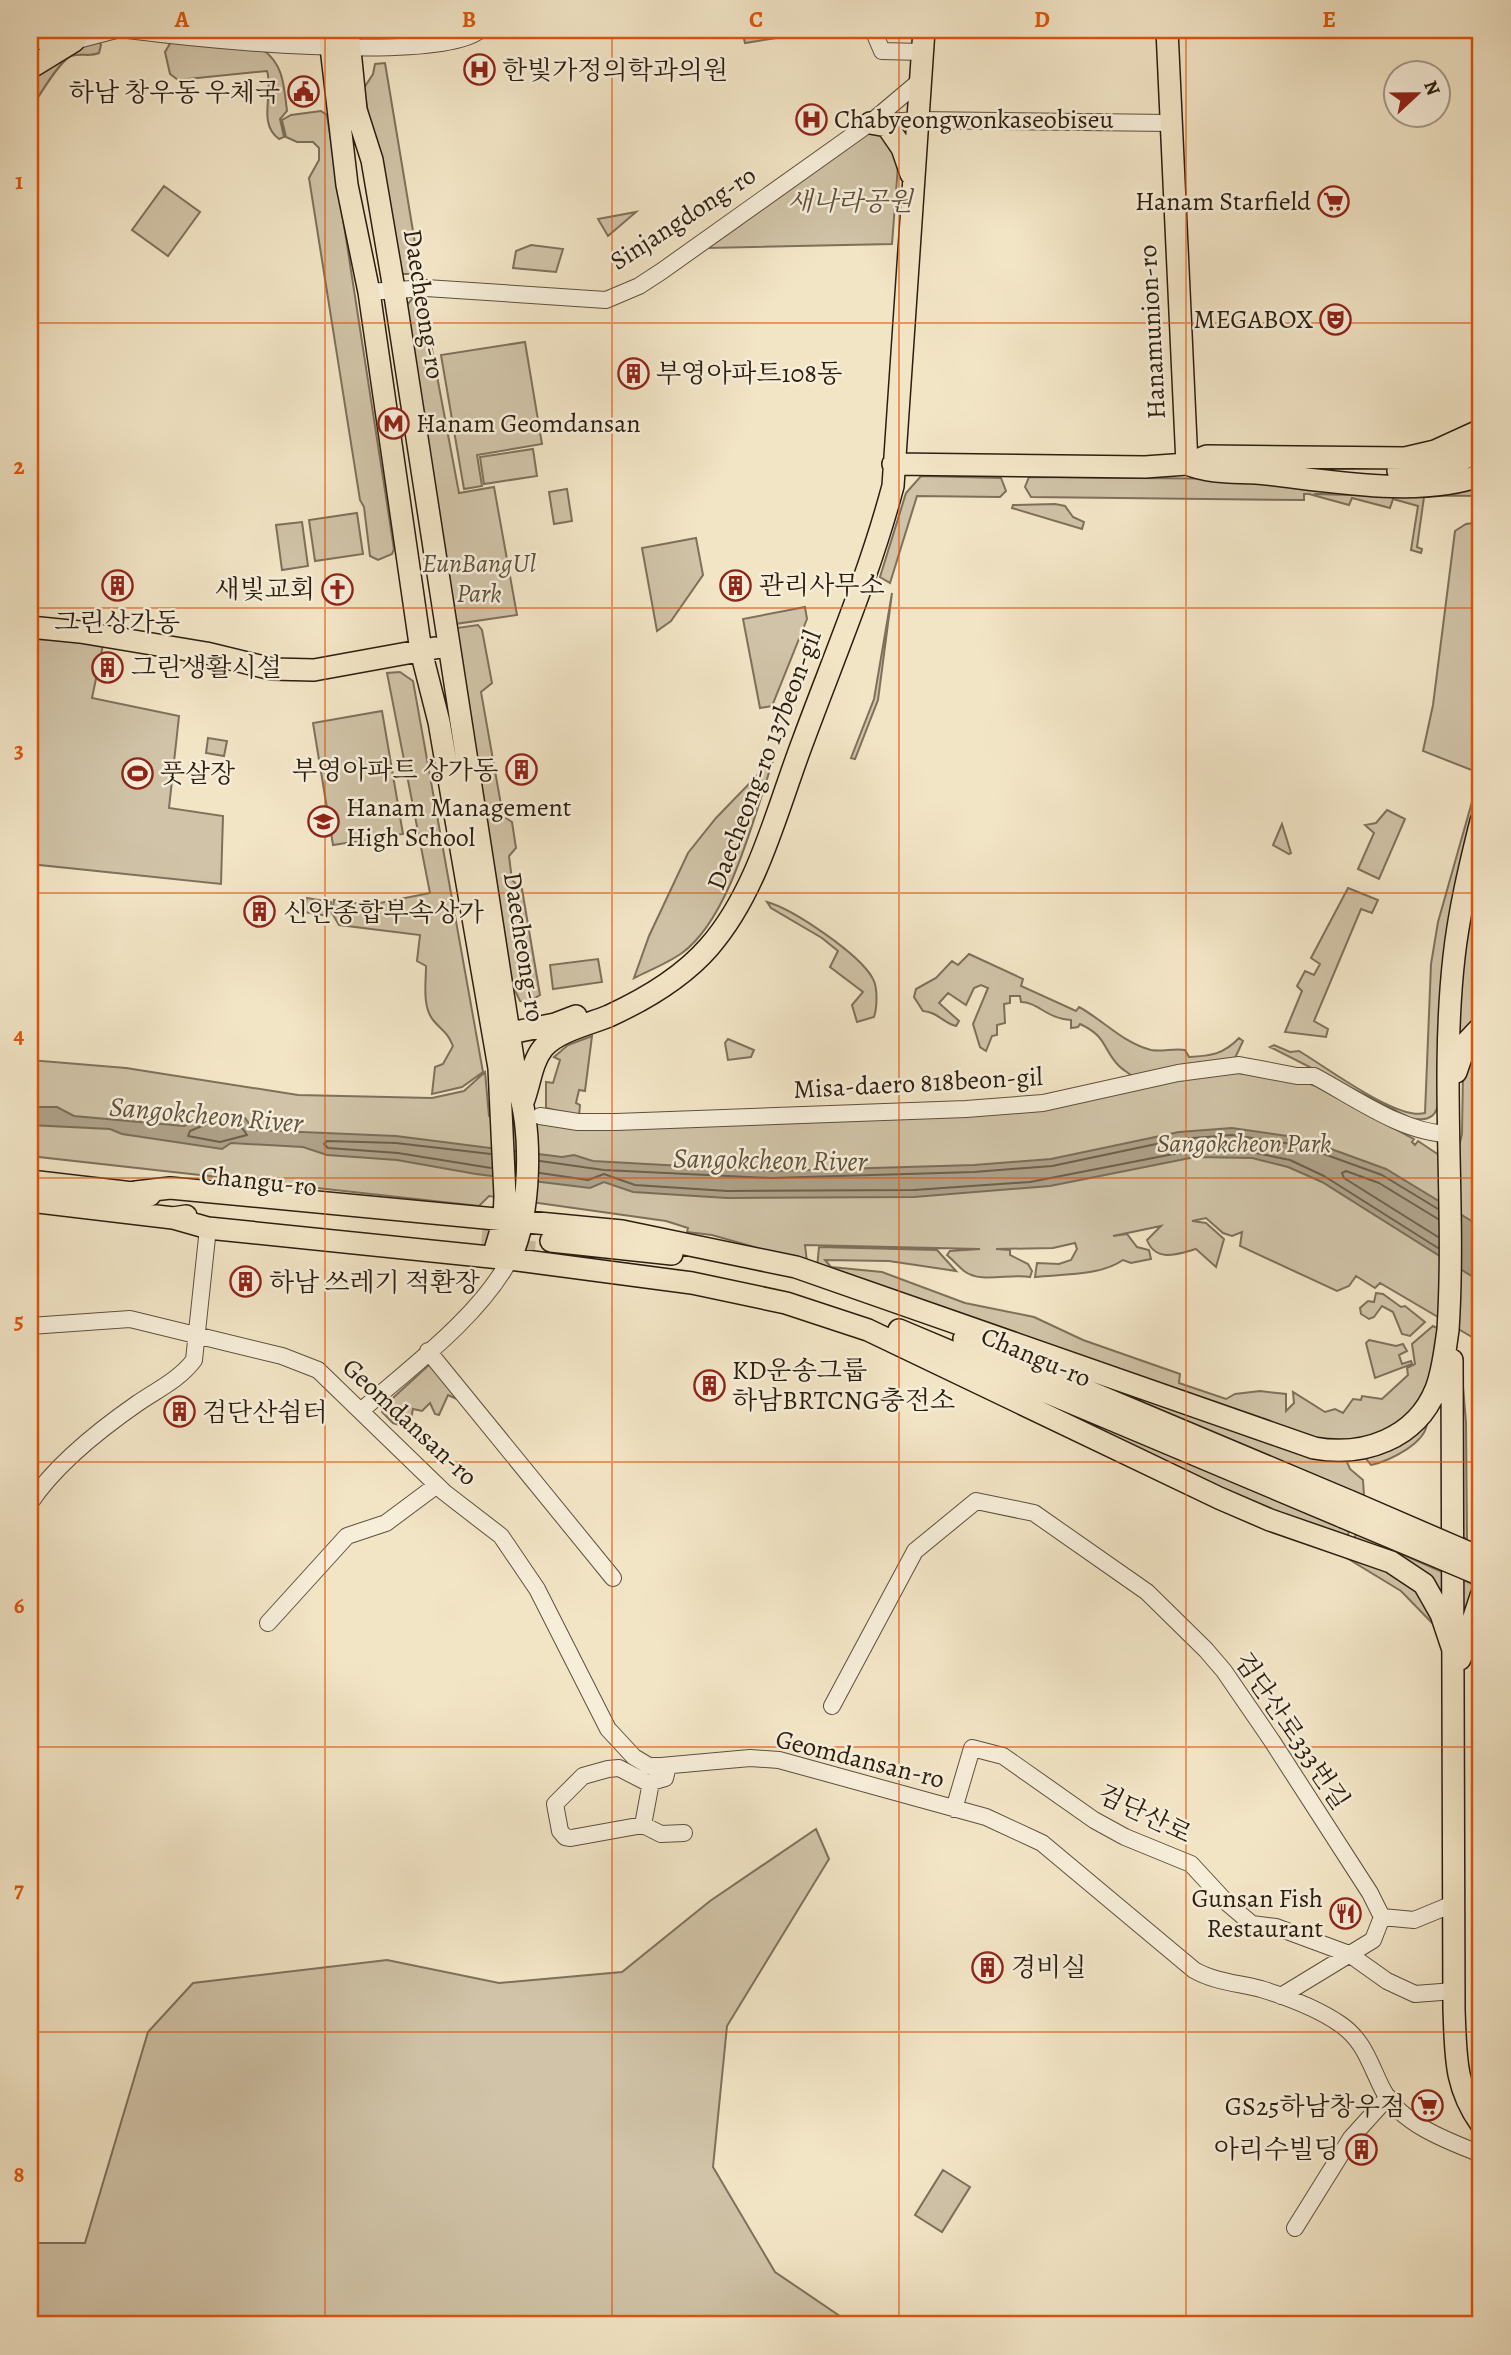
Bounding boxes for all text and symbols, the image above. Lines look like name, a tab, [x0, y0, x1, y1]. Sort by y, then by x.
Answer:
text: A	[174, 4, 190, 35]
text: B	[462, 4, 476, 35]
text: C	[749, 4, 763, 35]
text: D	[1034, 4, 1050, 35]
text: E	[1322, 4, 1336, 35]
hospital icon: 한빛가정의학과의원	[462, 53, 496, 87]
place label: 한빛가정의학과의원	[502, 53, 728, 88]
north arrow	[1382, 60, 1452, 130]
place label: 하남 창우동 우체국	[69, 75, 280, 110]
public building icon: 하남 창우동 우체국	[286, 75, 320, 109]
text: N	[1417, 77, 1447, 99]
hospital icon: Chabyeongwonkaseobiseu	[794, 102, 828, 136]
place label: Chabyeongwonkaseobiseu	[834, 102, 1114, 137]
street label: Sinjangdong-ro	[603, 158, 763, 278]
text: 1	[15, 166, 23, 197]
park label: 새나라공원	[787, 184, 915, 219]
place label: Hanam Starfield	[1135, 184, 1311, 219]
supermarket icon: Hanam Starfield	[1317, 184, 1351, 218]
street label: Daecheong-ro	[395, 227, 453, 382]
street label: Hanamunion-ro	[1130, 244, 1174, 420]
place label: MEGABOX	[1194, 302, 1313, 337]
theatre icon: MEGABOX	[1319, 302, 1353, 336]
building icon: 부영아파트108동	[616, 356, 650, 390]
place label: 부영아파트108동	[656, 356, 842, 391]
metro station icon: Hanam Geomdansan	[376, 406, 410, 440]
place label: Hanam Geomdansan	[416, 406, 641, 441]
text: 2	[13, 451, 25, 482]
park label: EunBangUl Park	[422, 546, 536, 611]
building icon: 관리사무소	[719, 568, 753, 602]
place label: 관리사무소	[759, 568, 885, 603]
building icon: 그린상가동	[100, 569, 134, 603]
place label: 새빛교회	[215, 572, 315, 607]
church icon: 새빛교회	[321, 572, 355, 606]
place label: 그린상가동	[54, 605, 180, 640]
street label: Daecheong-ro 137beon-gil	[698, 625, 830, 895]
building icon: 그린생활시설	[91, 650, 125, 684]
place label: 그린생활시설	[131, 650, 282, 685]
text: 3	[14, 735, 24, 766]
place label: 부영아파트 상가동	[292, 753, 498, 788]
building icon: 부영아파트 상가동	[504, 753, 538, 787]
sports icon: 풋살장	[120, 756, 154, 790]
place label: 풋살장	[160, 756, 235, 791]
place label: Hanam Management High School	[346, 790, 572, 855]
school or university icon: Hanam Management High School	[306, 805, 340, 839]
street label: Daecheong-ro	[495, 870, 553, 1025]
building icon: 신안종합부속상가	[243, 895, 277, 929]
place label: 신안종합부속상가	[283, 895, 484, 930]
text: 4	[14, 1020, 25, 1051]
street label: Misa-daero 818beon-gil	[792, 1059, 1044, 1107]
water label: Sangokcheon River	[108, 1088, 306, 1143]
park label: Sangokcheon Park	[1157, 1126, 1331, 1161]
water label: Sangokcheon River	[673, 1139, 869, 1181]
street label: Changu-ro	[199, 1158, 319, 1204]
building icon: 하남 쓰레기 적환장	[229, 1265, 263, 1299]
place label: 하남 쓰레기 적환장	[269, 1265, 480, 1300]
text: 5	[14, 1305, 24, 1336]
street label: Changu-ro	[976, 1318, 1096, 1396]
street label: Geomdansan-ro	[335, 1350, 485, 1494]
place label: KD운송그룹 하남BRTCNG충전소	[732, 1353, 955, 1418]
building icon: KD운송그룹 하남BRTCNG충전소	[692, 1368, 726, 1402]
building icon: 검단산쉼터	[162, 1395, 196, 1429]
place label: 검단산쉼터	[202, 1395, 328, 1430]
text: 6	[14, 1590, 25, 1621]
street label: 검단산로333번길	[1226, 1645, 1358, 1817]
street label: Geomdansan-ro	[772, 1721, 948, 1797]
street label: 검단산로	[1092, 1776, 1198, 1852]
text: 7	[14, 1874, 24, 1905]
place label: Gunsan Fish Restaurant	[1191, 1881, 1323, 1946]
restaurant icon: Gunsan Fish Restaurant	[1329, 1896, 1363, 1930]
building icon: 경비실	[971, 1950, 1005, 1984]
place label: 경비실	[1011, 1950, 1086, 1985]
place label: GS25하남창우점	[1225, 2089, 1405, 2124]
supermarket icon: GS25하남창우점	[1411, 2089, 1445, 2123]
place label: 아리수빌딩	[1213, 2132, 1339, 2167]
building icon: 아리수빌딩	[1345, 2132, 1379, 2166]
text: 8	[13, 2159, 25, 2190]

